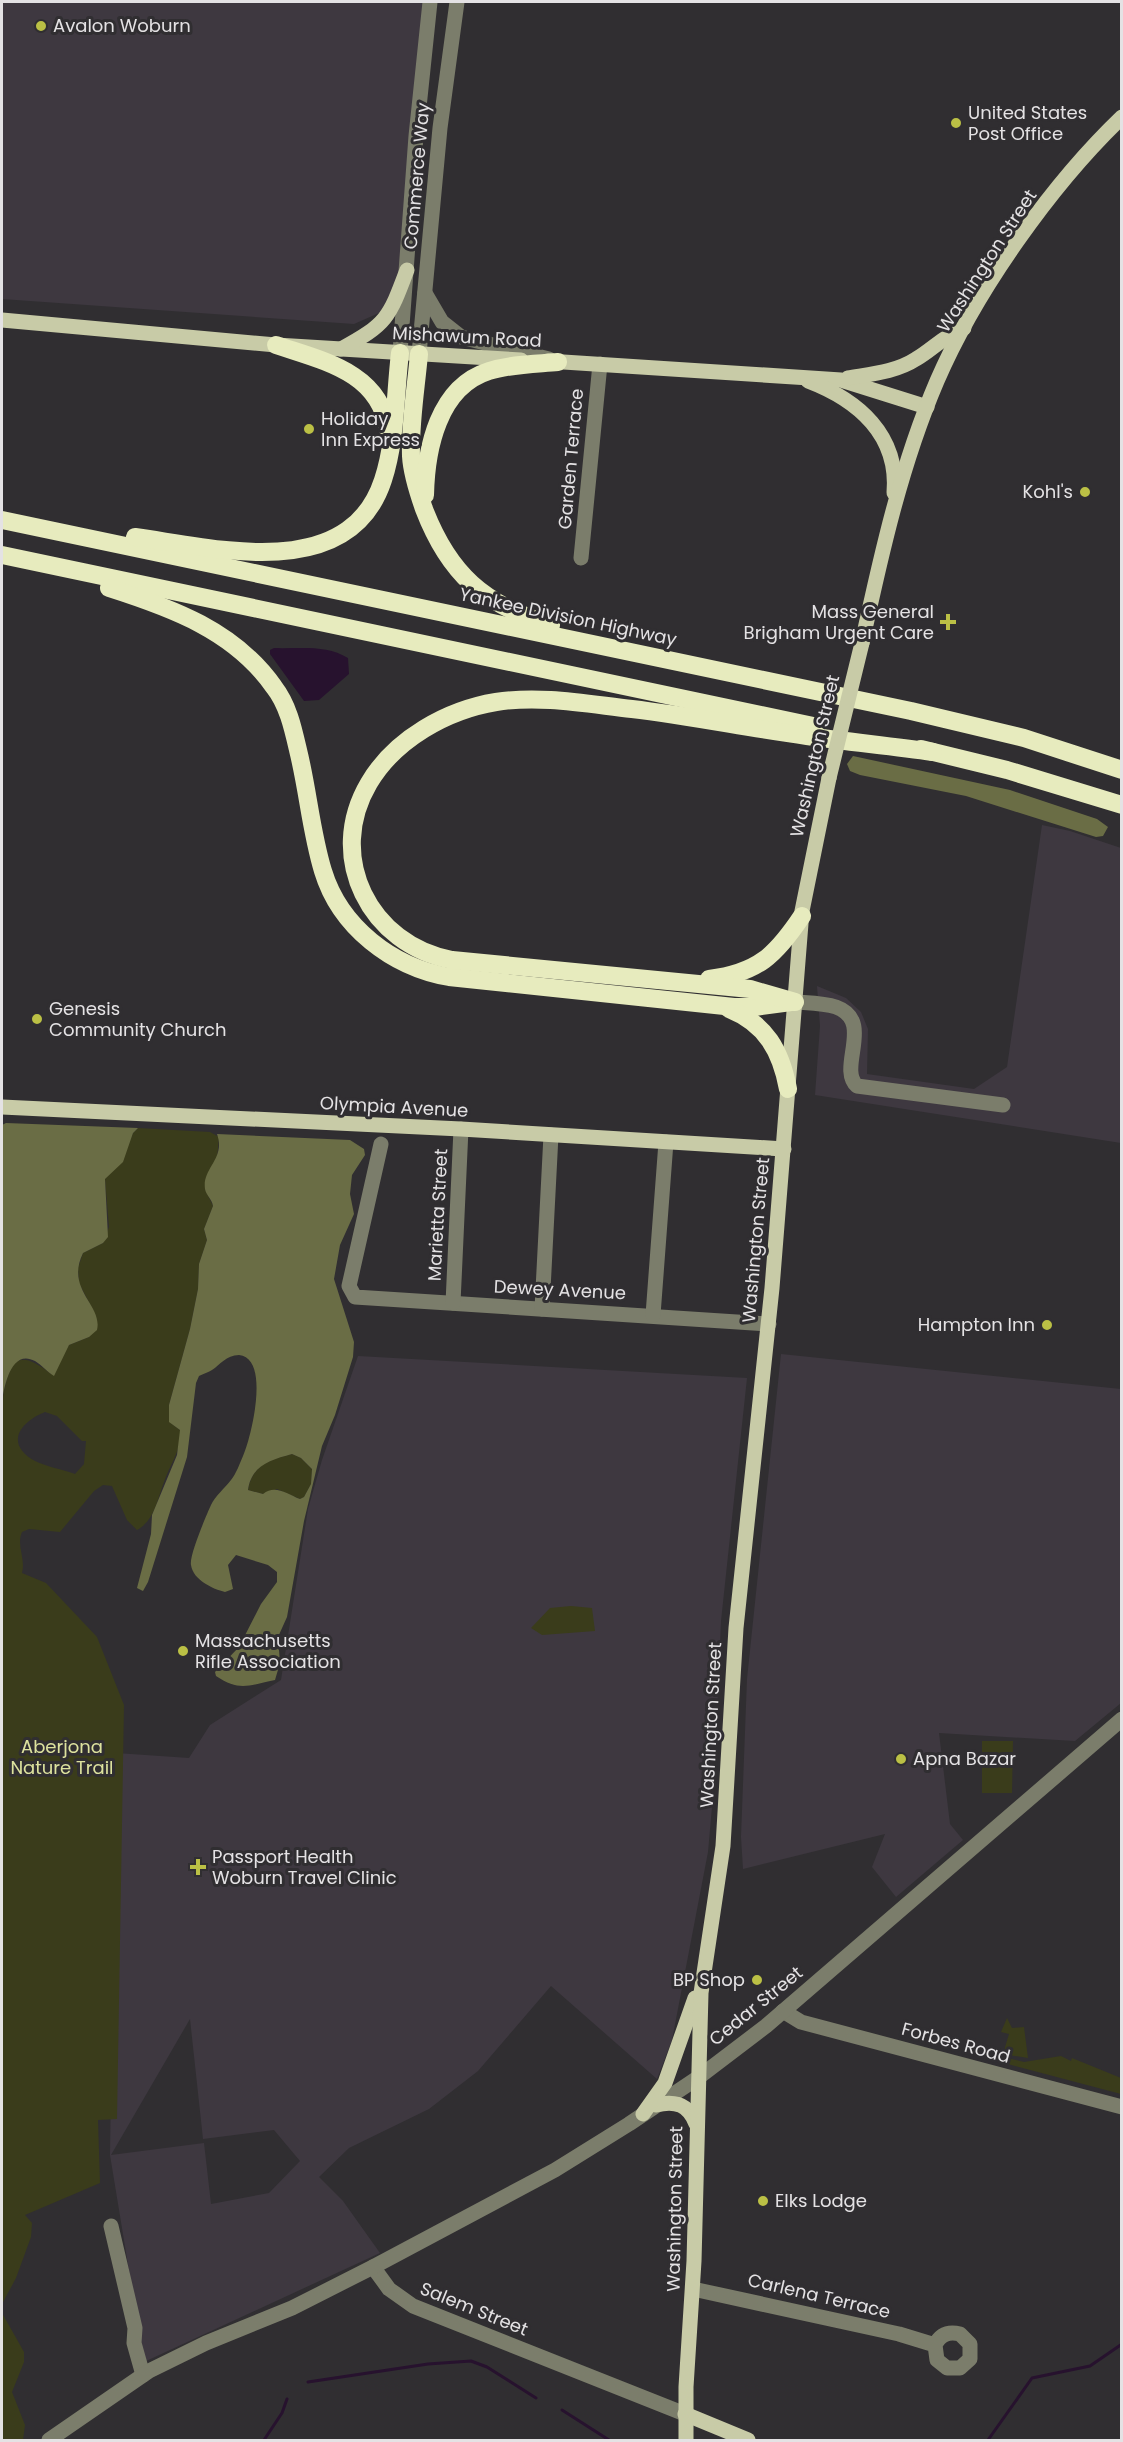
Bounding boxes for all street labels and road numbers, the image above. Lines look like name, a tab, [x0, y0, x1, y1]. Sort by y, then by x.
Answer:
street label: Commerce Way	[398, 102, 435, 250]
street label: Washington Street	[931, 184, 1042, 337]
street label: Mishawum Road	[392, 320, 542, 353]
street label: Garden Terrace	[552, 388, 589, 530]
street label: Yankee Division Highway	[457, 581, 679, 652]
street label: Washington Street	[784, 672, 845, 840]
street label: Olympia Avenue	[319, 1090, 469, 1123]
street label: Marietta Street	[422, 1148, 453, 1282]
street label: Washington Street	[736, 1156, 775, 1324]
street label: Dewey Avenue	[493, 1274, 627, 1305]
street label: Washington Street	[694, 1641, 727, 1808]
street label: Cedar Street	[704, 1960, 808, 2051]
street label: Forbes Road	[899, 2016, 1013, 2069]
street label: Washington Street	[661, 2126, 688, 2292]
street label: Carlena Terrace	[745, 2267, 893, 2324]
street label: Salem Street	[416, 2276, 532, 2342]

